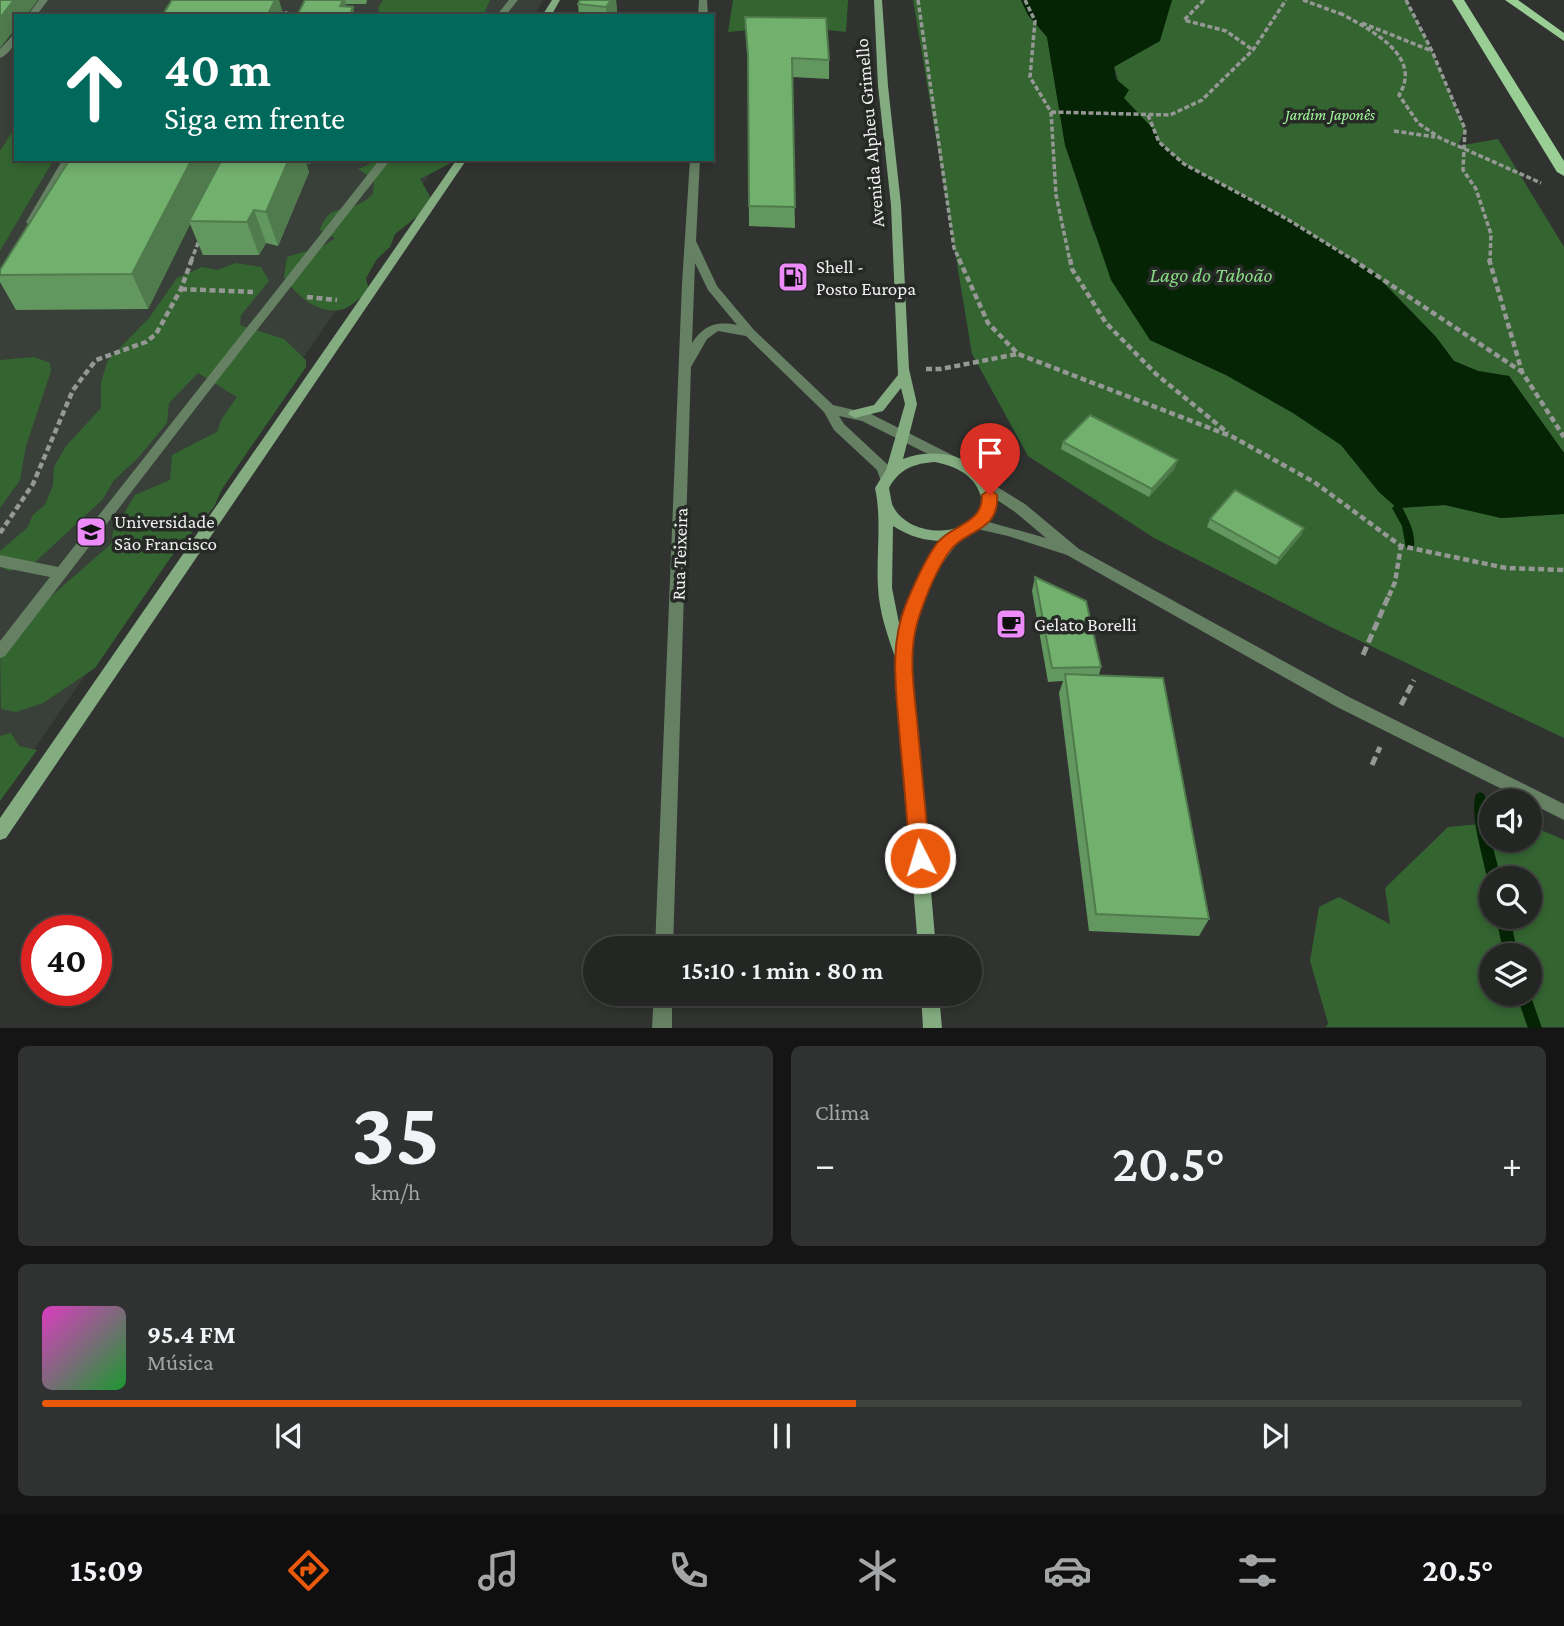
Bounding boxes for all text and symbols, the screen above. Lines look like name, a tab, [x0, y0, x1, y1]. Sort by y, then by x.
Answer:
street label: Avenida Alpheu Grimello	[851, 38, 888, 228]
icon: ahead	[49, 42, 140, 133]
text: 40 m	[164, 42, 271, 97]
text: Siga em frente	[164, 100, 345, 136]
park label: Jardim Japonês	[1282, 106, 1375, 124]
place label: Shell - Posto Europa	[816, 256, 916, 299]
fuel station icon: Shell - Posto Europa	[776, 260, 810, 294]
water label: Lago do Taboão	[1150, 263, 1272, 287]
pin	[960, 423, 1020, 495]
icon: arrive	[971, 434, 1009, 472]
street label: Rua Teixeira	[667, 507, 692, 601]
place label: Universidade São Francisco	[114, 511, 217, 554]
school or university icon: Universidade São Francisco	[74, 515, 108, 549]
cafe icon: Gelato Borelli	[994, 607, 1028, 641]
place label: Gelato Borelli	[1034, 614, 1137, 635]
map controls	[1479, 789, 1542, 1006]
button: sound	[1479, 789, 1542, 852]
position arrow	[883, 821, 957, 895]
button: search	[1479, 866, 1542, 929]
speed limit sign: 40	[21, 915, 112, 1006]
button: layers	[1479, 943, 1542, 1006]
text: 15:10 · 1 min · 80 m	[682, 956, 883, 985]
text: 35	[351, 1082, 440, 1184]
text: Clima	[815, 1099, 870, 1125]
text: 20.5°	[1112, 1134, 1225, 1192]
text: −	[815, 1143, 835, 1185]
text: +	[1502, 1143, 1522, 1185]
text: km/h	[371, 1179, 420, 1205]
text: 95.4 FM	[147, 1320, 236, 1349]
text: Música	[147, 1349, 214, 1375]
icon: previous	[270, 1417, 308, 1455]
icon: pause	[763, 1417, 801, 1455]
icon: next	[1256, 1417, 1294, 1455]
icon: directions	[284, 1546, 333, 1595]
icon: music	[474, 1546, 523, 1595]
icon: phone	[664, 1546, 713, 1595]
icon: climate	[853, 1546, 902, 1595]
icon: car	[1043, 1546, 1092, 1595]
icon: filters	[1233, 1546, 1282, 1595]
text: 15:09	[70, 1552, 144, 1588]
text: 20.5°	[1422, 1552, 1494, 1588]

